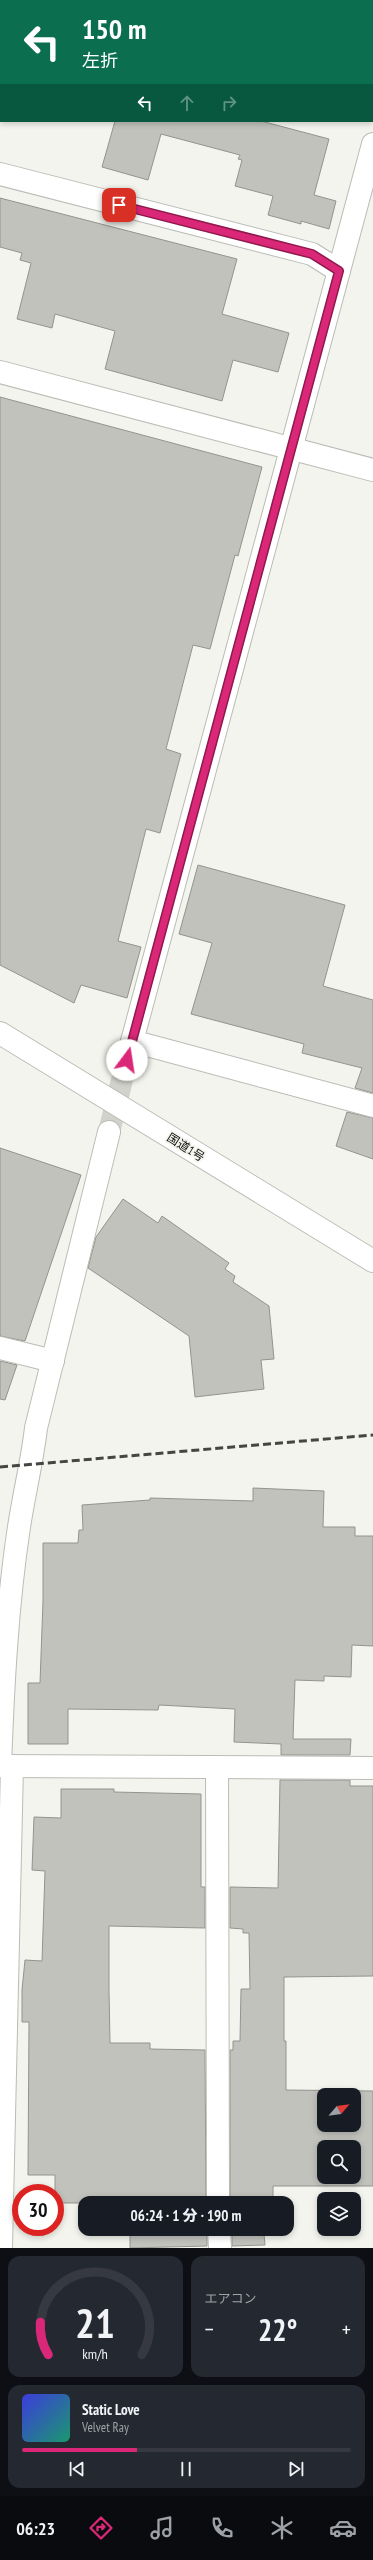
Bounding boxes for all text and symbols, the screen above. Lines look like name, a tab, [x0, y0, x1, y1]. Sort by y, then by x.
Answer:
text: 150 m	[82, 10, 146, 47]
icon: left	[16, 16, 68, 68]
text: 左折	[82, 49, 118, 72]
icon: left	[134, 92, 156, 114]
icon: ahead	[176, 92, 198, 114]
icon: right	[218, 92, 240, 114]
pin	[102, 188, 136, 222]
icon: arrive	[108, 194, 130, 216]
position arrow	[106, 1039, 148, 1081]
street label: 国道1号	[164, 1130, 208, 1164]
north arrow	[317, 2088, 361, 2132]
map controls	[317, 2088, 361, 2236]
button: search	[317, 2140, 361, 2184]
speed limit sign: 30	[12, 2184, 64, 2236]
button: layers	[317, 2192, 361, 2236]
text: 06:24 · 1 分 · 190 m	[131, 2206, 241, 2225]
text: エアコン	[205, 2290, 257, 2307]
text: 21	[75, 2295, 115, 2348]
text: 22°	[258, 2310, 298, 2349]
text: −	[205, 2315, 214, 2343]
text: +	[342, 2315, 351, 2343]
text: km/h	[83, 2343, 108, 2362]
text: Static Love	[82, 2400, 140, 2419]
text: Velvet Ray	[82, 2419, 129, 2436]
icon: previous	[66, 2458, 88, 2480]
icon: pause	[175, 2458, 197, 2480]
icon: next	[285, 2458, 307, 2480]
icon: directions	[87, 2514, 115, 2542]
icon: music	[148, 2514, 176, 2542]
icon: phone	[208, 2514, 236, 2542]
icon: climate	[268, 2514, 296, 2542]
icon: car	[329, 2514, 357, 2542]
text: 06:23	[16, 2517, 55, 2540]

